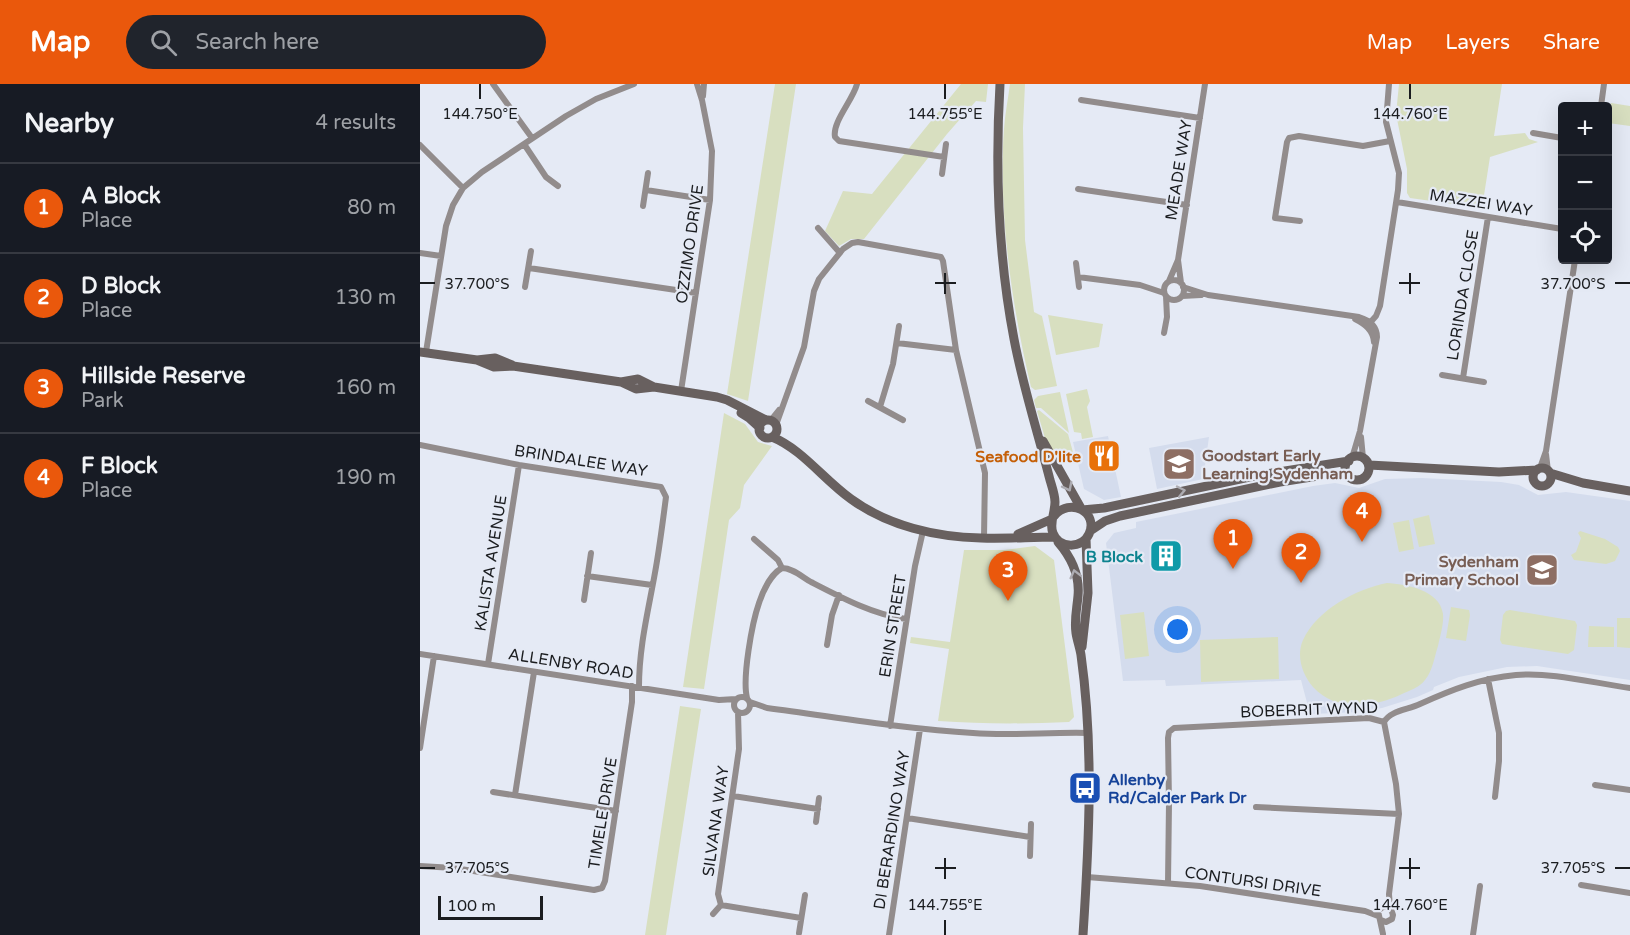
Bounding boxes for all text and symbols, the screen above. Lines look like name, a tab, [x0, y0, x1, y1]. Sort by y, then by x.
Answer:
search box	[126, 15, 546, 69]
text: Map	[30, 25, 90, 59]
icon: search	[147, 26, 180, 59]
text: Search here	[195, 29, 319, 55]
text: Map	[1367, 30, 1412, 55]
text: Layers	[1445, 30, 1510, 55]
text: Share	[1543, 30, 1600, 55]
map controls	[1558, 102, 1612, 264]
button: +	[1558, 102, 1612, 156]
text: 144.750°E	[442, 105, 518, 123]
text: 144.755°E	[907, 105, 983, 123]
text: 144.760°E	[1372, 105, 1448, 123]
text: Nearby	[24, 108, 114, 139]
text: 4 results	[316, 111, 396, 135]
street label: MEADE WAY	[1161, 119, 1197, 222]
button: −	[1558, 156, 1612, 210]
text: A Block	[81, 183, 161, 209]
street label: OZZIMO DRIVE	[672, 183, 708, 305]
street label: MAZZEI WAY	[1428, 185, 1534, 221]
text: 1	[37, 196, 50, 220]
text: 80 m	[347, 196, 396, 220]
text: Place	[81, 209, 132, 233]
button: locate	[1558, 210, 1612, 264]
street label: LORINDA CLOSE	[1443, 228, 1483, 362]
text: D Block	[81, 273, 161, 299]
text: 37.700°S	[444, 275, 510, 293]
text: 37.700°S	[1540, 275, 1606, 293]
text: 2	[37, 286, 50, 310]
text: 130 m	[335, 286, 396, 310]
text: Place	[81, 299, 132, 323]
text: Hillside Reserve	[81, 363, 245, 389]
text: 3	[37, 376, 50, 400]
text: 160 m	[335, 376, 396, 400]
text: Park	[81, 389, 124, 413]
restaurant icon: Seafood D'lite	[1086, 438, 1122, 474]
street label: BRINDALEE WAY	[513, 441, 649, 481]
school or university icon: Goodstart Early Learning Sydenham	[1161, 446, 1197, 482]
place label: Goodstart Early Learning Sydenham	[1202, 446, 1353, 484]
place label: Seafood D'lite	[975, 447, 1081, 467]
text: F Block	[81, 453, 158, 479]
text: 4	[37, 466, 50, 490]
text: 190 m	[335, 466, 396, 490]
text: Place	[81, 479, 132, 503]
one-way arrow	[1061, 480, 1072, 491]
one-way arrow	[1175, 485, 1185, 498]
pin: 4	[1342, 492, 1382, 542]
street label: KALISTA AVENUE	[470, 493, 512, 633]
pin: 1	[1214, 520, 1252, 569]
pin: 2	[1282, 534, 1320, 583]
building icon: B Block	[1148, 538, 1184, 574]
place label: B Block	[1086, 547, 1143, 567]
pin: 3	[988, 552, 1028, 601]
place label: Sydenham Primary School	[1404, 552, 1519, 590]
school or university icon: Sydenham Primary School	[1524, 552, 1560, 588]
one-way arrow	[1070, 569, 1083, 579]
street label: ERIN STREET	[875, 573, 911, 679]
your location	[1163, 615, 1192, 644]
street label: ALLENBY ROAD	[507, 644, 635, 684]
street label: BOBERRIT WYND	[1240, 698, 1378, 722]
street label: DI BERARDINO WAY	[870, 749, 914, 911]
street label: TIMELE DRIVE	[584, 756, 622, 870]
street label: SILVANA WAY	[698, 765, 734, 878]
bus stop icon: Allenby Rd/Calder Park Dr	[1067, 770, 1103, 806]
place label: Allenby Rd/Calder Park Dr	[1108, 770, 1247, 808]
text: 37.705°S	[445, 859, 509, 877]
text: 37.705°S	[1541, 859, 1605, 877]
street label: CONTURSI DRIVE	[1183, 863, 1322, 901]
scale bar	[438, 893, 543, 920]
text: 100 m	[447, 896, 496, 916]
text: 144.755°E	[907, 896, 983, 914]
text: 144.760°E	[1372, 896, 1448, 914]

